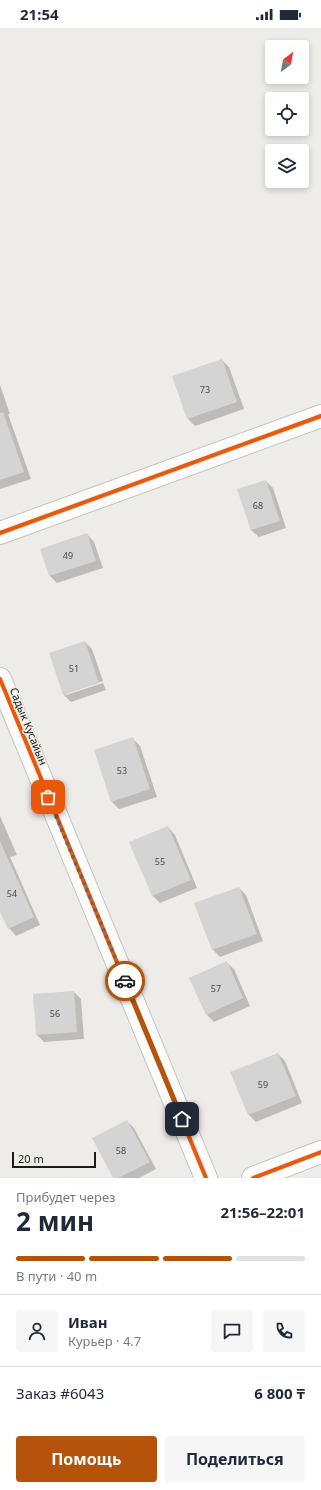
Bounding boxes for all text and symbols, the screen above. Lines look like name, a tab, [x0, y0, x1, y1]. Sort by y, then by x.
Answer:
text: 21:54	[20, 4, 59, 24]
north arrow	[265, 40, 309, 84]
map controls	[265, 40, 309, 188]
button: locate	[265, 92, 309, 136]
button: layers	[265, 144, 309, 188]
house number: 73	[200, 383, 210, 396]
house number: 68	[253, 499, 263, 512]
house number: 49	[63, 549, 73, 562]
house number: 51	[69, 662, 79, 675]
street label: Садык Кусайын	[7, 685, 51, 767]
house number: 53	[117, 764, 127, 777]
pin	[31, 780, 65, 814]
icon: bag	[37, 786, 59, 808]
house number: 55	[155, 855, 165, 868]
house number: 54	[7, 887, 17, 900]
courier	[105, 961, 145, 1001]
icon: car	[114, 970, 136, 992]
house number: 57	[211, 982, 221, 995]
house number: 56	[50, 1007, 60, 1020]
house number: 59	[258, 1078, 268, 1091]
pin	[165, 1102, 199, 1136]
icon: home	[171, 1108, 193, 1130]
house number: 58	[116, 1144, 126, 1157]
scale bar	[12, 1150, 96, 1169]
text: 20 m	[18, 1151, 44, 1166]
text: Прибудет через	[16, 1188, 115, 1206]
text: 21:56–22:01	[220, 1202, 305, 1222]
text: 2 мин	[16, 1203, 94, 1239]
text: В пути · 40 m	[16, 1267, 97, 1285]
button: person	[16, 1310, 58, 1352]
button: chat	[211, 1310, 253, 1352]
button: phone	[263, 1310, 305, 1352]
text: Иван	[68, 1312, 108, 1332]
text: Курьер · 4.7	[68, 1332, 141, 1350]
text: Заказ #6043	[16, 1383, 104, 1403]
text: 6 800 ₸	[254, 1383, 305, 1403]
button: Помощь	[16, 1436, 157, 1482]
button: Поделиться	[165, 1436, 305, 1482]

